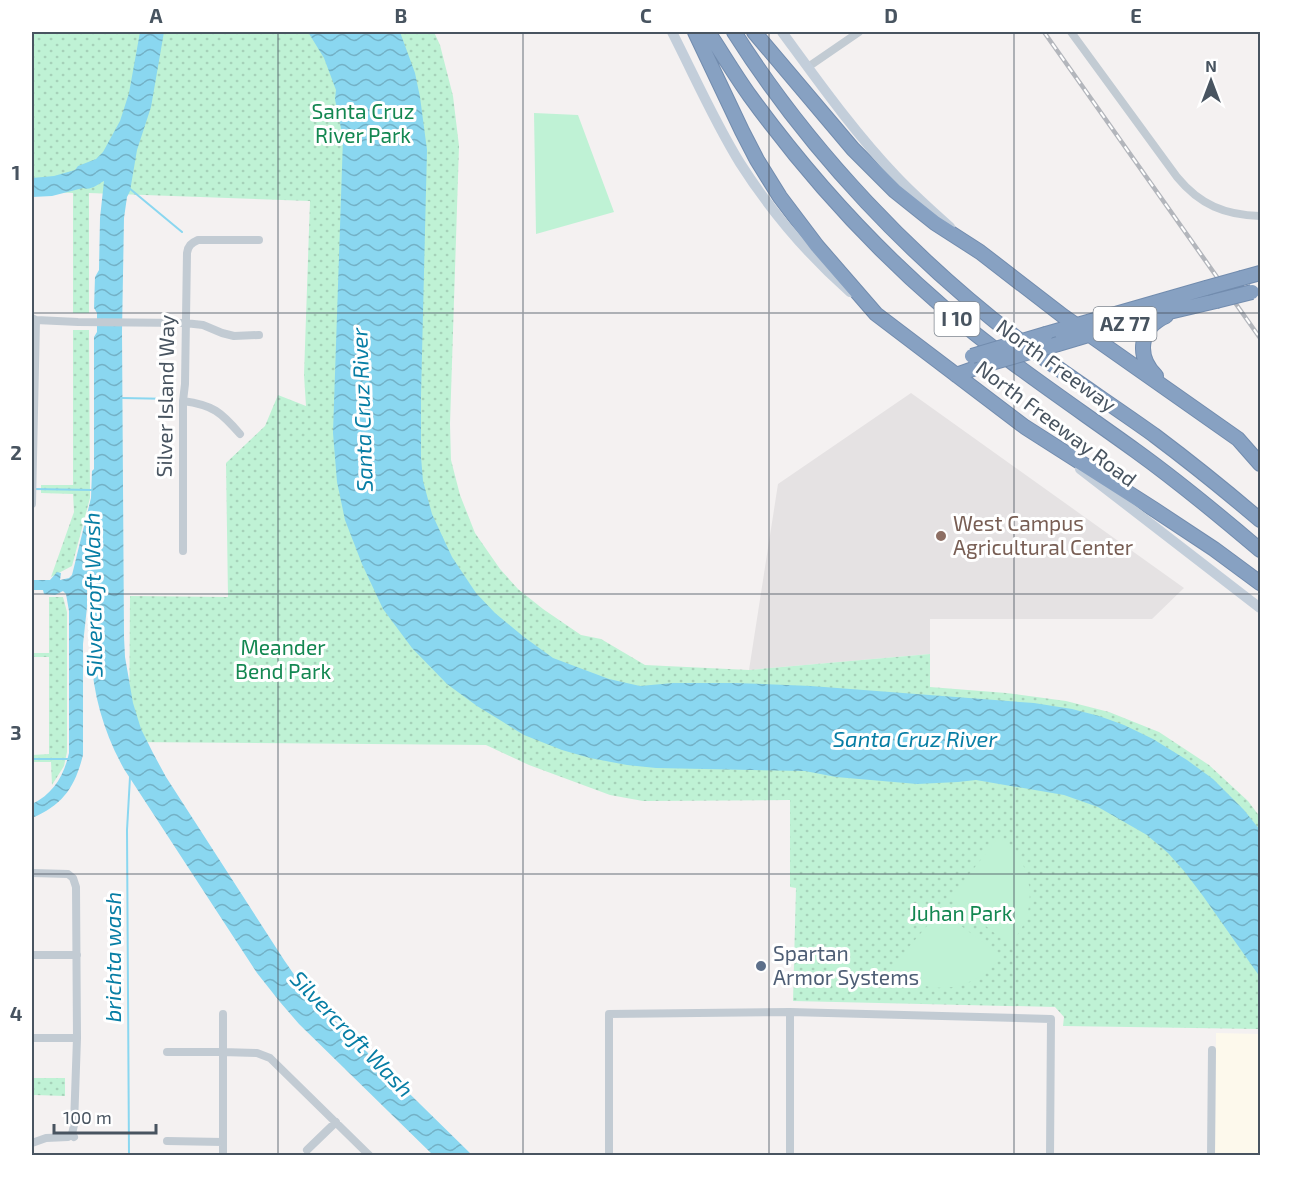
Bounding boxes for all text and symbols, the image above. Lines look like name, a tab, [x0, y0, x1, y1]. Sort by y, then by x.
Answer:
text: A	[149, 3, 163, 27]
text: B	[395, 3, 407, 27]
text: C	[640, 3, 652, 27]
text: D	[884, 3, 898, 27]
text: E	[1130, 3, 1142, 27]
north arrow	[1181, 51, 1241, 111]
text: N	[1205, 56, 1217, 75]
park label: Santa Cruz River Park	[312, 98, 414, 147]
text: 1	[12, 160, 20, 184]
road number: I 10	[934, 302, 980, 336]
road number: AZ 77	[1094, 307, 1156, 341]
street label: North Freeway	[992, 313, 1122, 417]
street label: Silver Island Way	[151, 314, 178, 477]
water label: Santa Cruz River	[345, 326, 377, 493]
street label: North Freeway Road	[972, 354, 1142, 491]
text: 2	[10, 440, 22, 464]
place label: West Campus Agricultural Center	[953, 510, 1134, 559]
water label: Silvercroft Wash	[78, 512, 106, 678]
marker: West Campus Agricultural Center	[934, 529, 948, 543]
park label: Meander Bend Park	[235, 634, 331, 683]
text: 3	[10, 720, 22, 744]
water label: Santa Cruz River	[833, 725, 998, 751]
water label: brichta wash	[99, 892, 125, 1022]
park label: Juhan Park	[910, 900, 1013, 925]
place label: Spartan Armor Systems	[773, 940, 919, 989]
marker: Spartan Armor Systems	[754, 959, 768, 973]
water label: Silvercroft Wash	[286, 965, 419, 1102]
text: 4	[10, 1001, 23, 1025]
scale bar	[54, 1097, 156, 1135]
text: 100 m	[63, 1106, 112, 1128]

